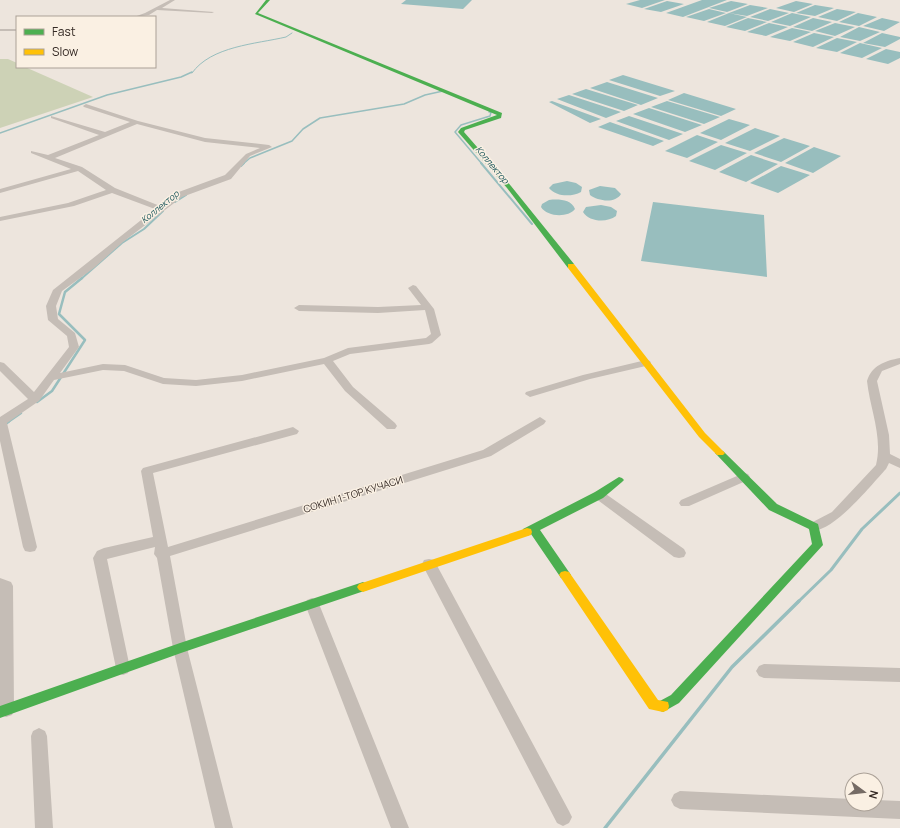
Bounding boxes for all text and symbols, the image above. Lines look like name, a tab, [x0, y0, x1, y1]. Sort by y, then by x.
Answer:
legend	[16, 16, 156, 68]
text: Fast	[52, 23, 76, 40]
text: Slow	[52, 43, 78, 60]
water label: Коллектор	[473, 143, 512, 187]
water label: Коллектор	[138, 187, 182, 226]
street label: СОКИН 1-ТОР KУЧАСИ	[302, 472, 405, 516]
north arrow	[844, 772, 884, 812]
text: N	[866, 789, 882, 801]

